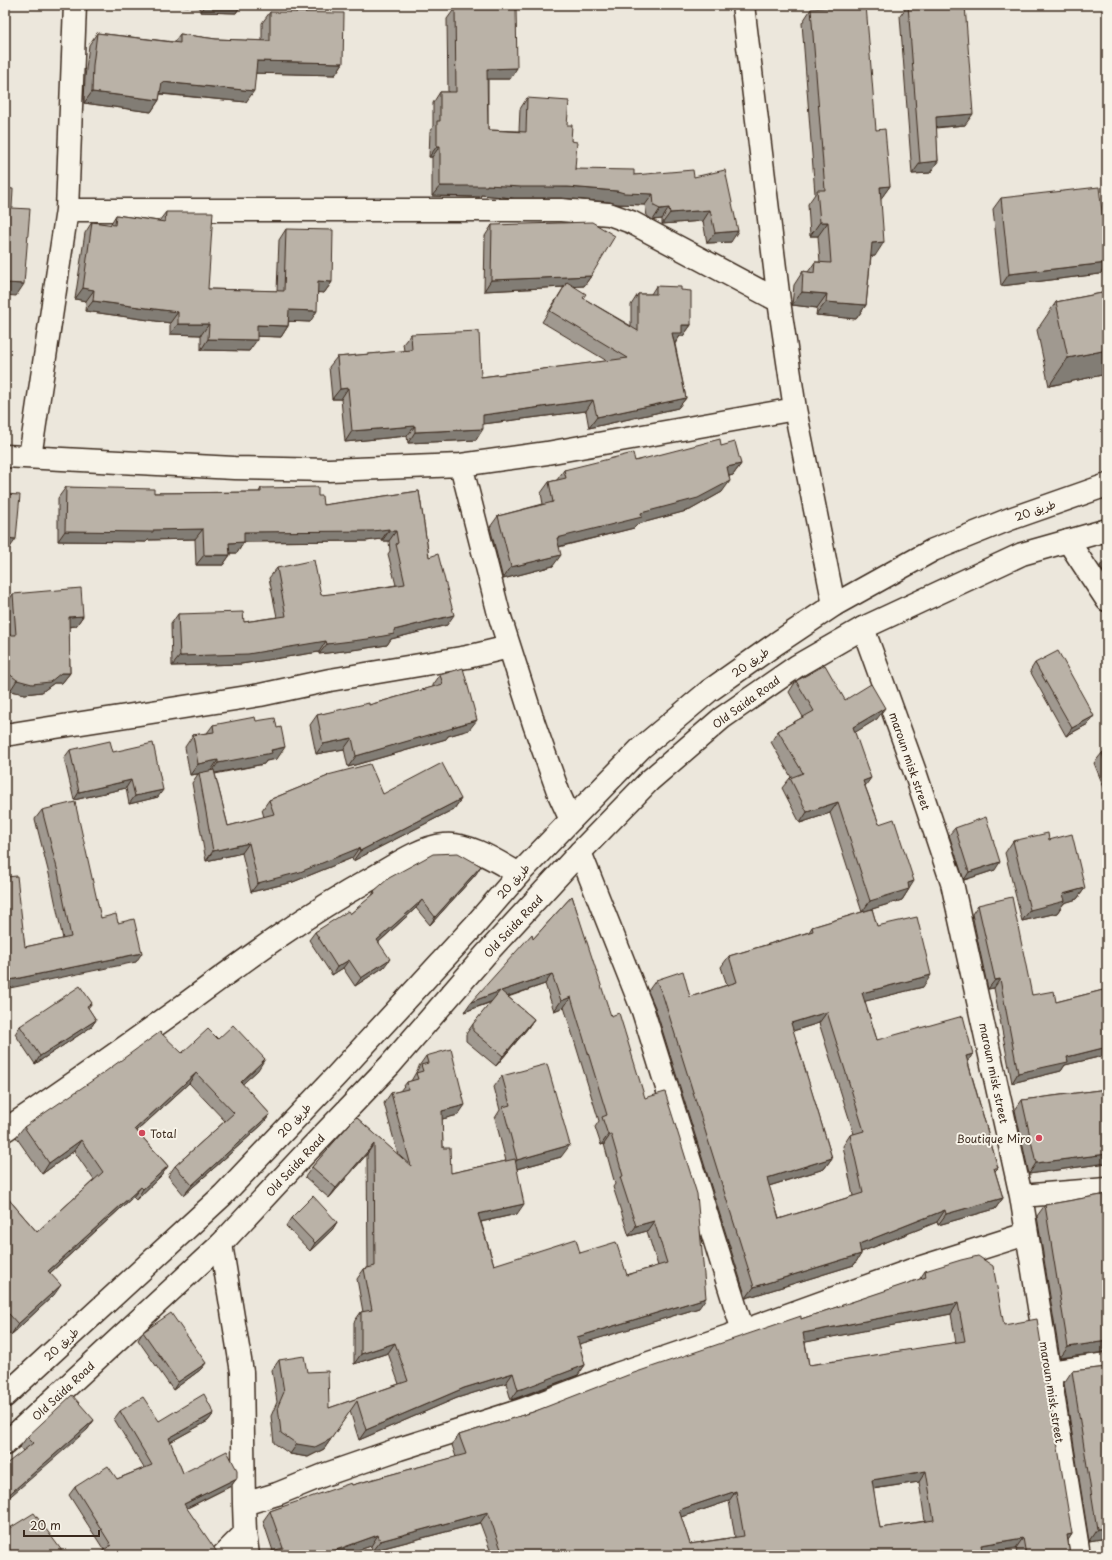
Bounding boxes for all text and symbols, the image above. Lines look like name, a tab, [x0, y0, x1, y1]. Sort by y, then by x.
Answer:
street label: طريق 20	[1012, 495, 1058, 525]
street label: طريق 20	[728, 643, 772, 681]
street label: Old Saida Road	[709, 672, 783, 732]
street label: maroun misk street	[885, 710, 935, 813]
street label: طريق 20	[492, 860, 534, 902]
street label: Old Saida Road	[479, 891, 547, 961]
street label: maroun misk street	[975, 1021, 1013, 1125]
street label: طريق 20	[273, 1099, 315, 1141]
place label: Total	[150, 1125, 177, 1142]
marker: Total	[137, 1128, 147, 1138]
street label: Old Saida Road	[261, 1130, 329, 1200]
place label: Boutique Miro	[957, 1130, 1031, 1147]
marker: Boutique Miro	[1034, 1133, 1044, 1143]
street label: طريق 20	[40, 1323, 82, 1365]
street label: maroun misk street	[1036, 1340, 1069, 1445]
street label: Old Saida Road	[28, 1357, 98, 1425]
scale bar	[24, 1512, 99, 1538]
text: 20 m	[30, 1516, 61, 1534]

